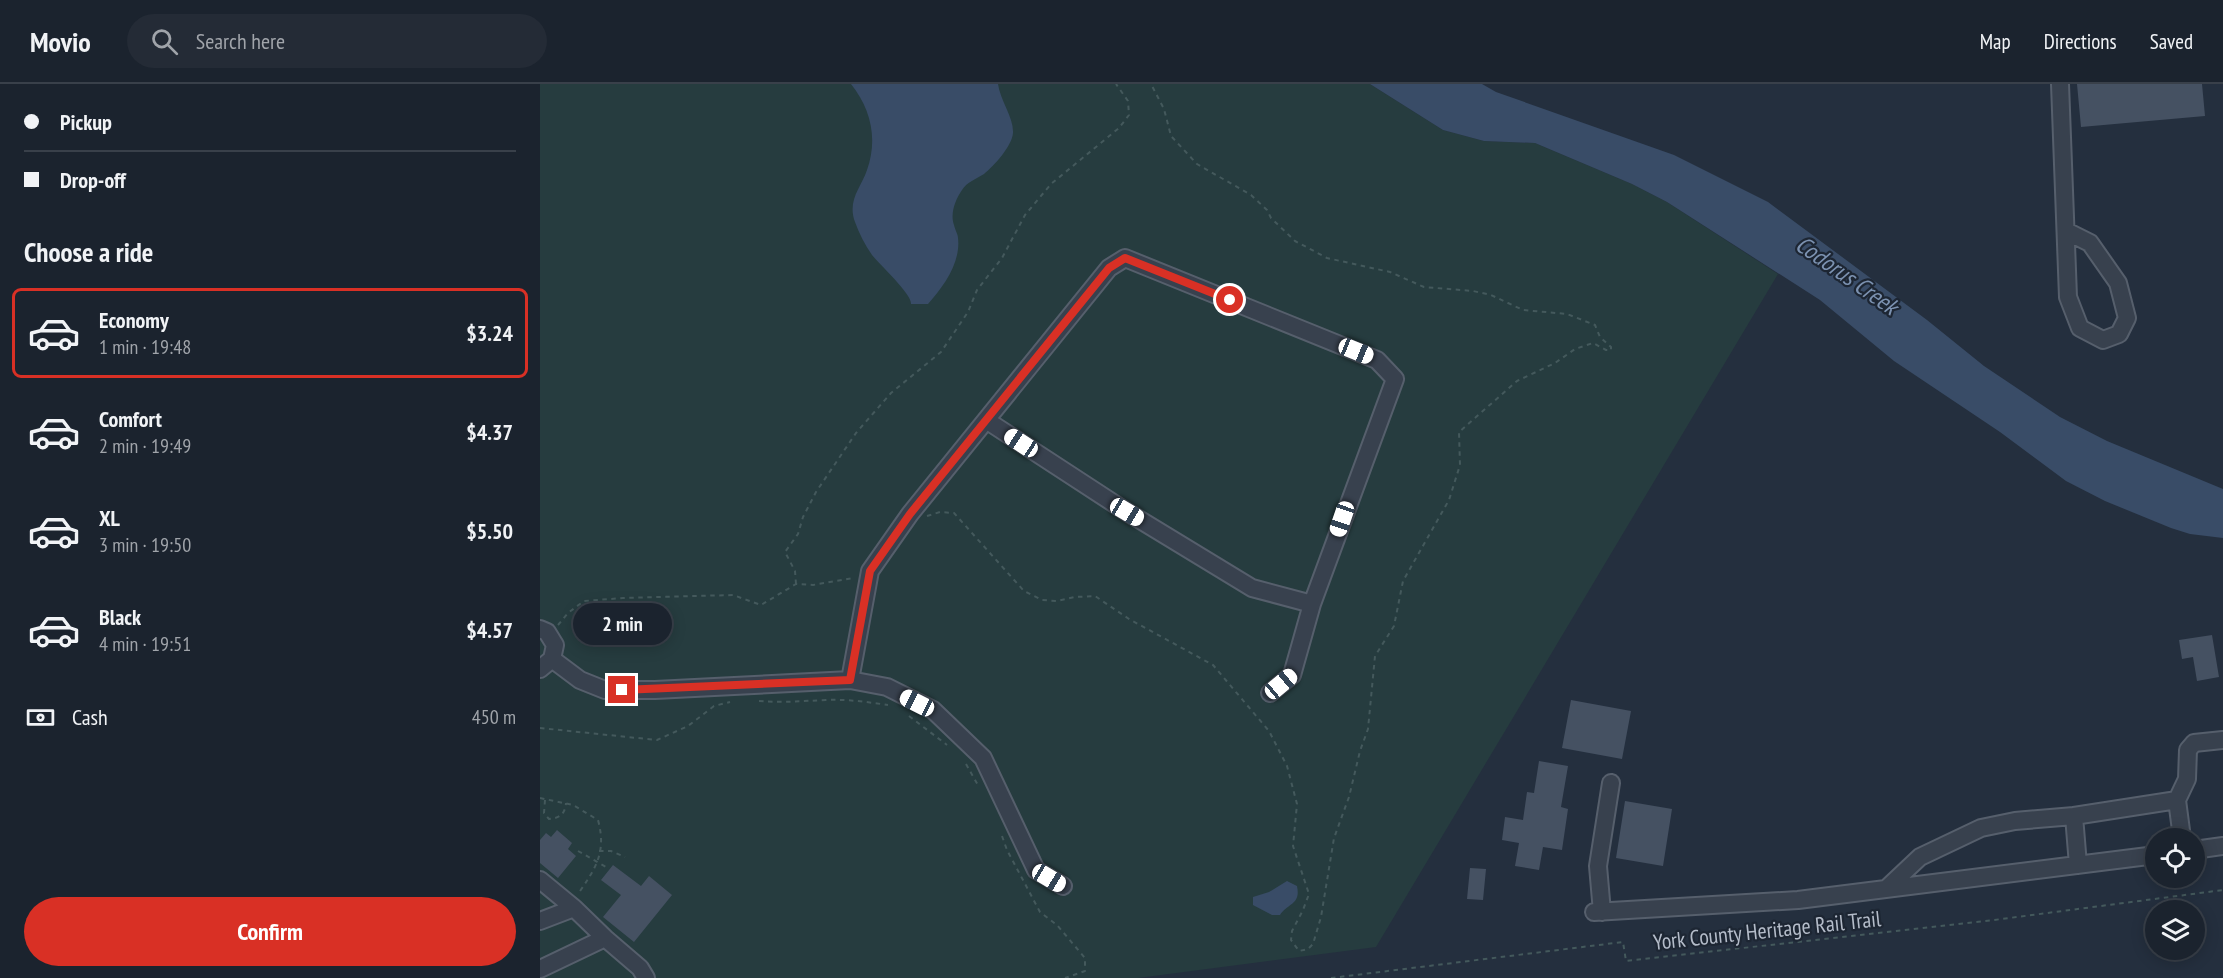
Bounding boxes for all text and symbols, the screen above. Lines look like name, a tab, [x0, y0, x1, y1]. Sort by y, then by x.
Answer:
search box	[127, 14, 547, 68]
text: Movio	[30, 23, 91, 60]
icon: search	[148, 25, 181, 58]
text: Search here	[196, 27, 285, 55]
text: Map	[1980, 28, 2011, 55]
text: Directions	[2044, 28, 2117, 55]
text: Saved	[2150, 28, 2193, 55]
text: Pickup	[60, 108, 112, 136]
text: Drop-off	[60, 166, 126, 194]
water label: Codorus Creek	[1790, 229, 1906, 323]
text: Choose a ride	[24, 235, 153, 269]
route start	[1216, 286, 1243, 313]
icon: car	[27, 306, 81, 360]
text: Economy	[99, 306, 169, 334]
text: $3.24	[466, 319, 513, 347]
text: 1 min · 19:48	[99, 334, 191, 360]
car	[1336, 336, 1376, 366]
icon: car	[27, 405, 81, 459]
text: Comfort	[99, 405, 162, 433]
text: $4.37	[466, 418, 513, 446]
car	[1001, 426, 1041, 460]
text: 2 min · 19:49	[99, 433, 191, 459]
car	[1107, 495, 1147, 529]
car	[1328, 499, 1356, 539]
icon: car	[27, 504, 81, 558]
text: XL	[99, 504, 120, 532]
text: $5.50	[466, 517, 513, 545]
text: 3 min · 19:50	[99, 532, 191, 558]
icon: car	[27, 603, 81, 657]
text: Black	[99, 603, 141, 631]
callout: 2 min	[572, 603, 672, 645]
text: 2 min	[602, 611, 643, 637]
text: $4.57	[466, 616, 513, 644]
text: 4 min · 19:51	[99, 631, 191, 657]
car	[1261, 666, 1301, 702]
route end	[608, 676, 635, 703]
car	[897, 687, 937, 719]
icon: cash	[24, 701, 57, 734]
text: Cash	[72, 703, 108, 731]
text: 450 m	[472, 704, 516, 730]
map controls	[2145, 828, 2205, 960]
button: locate	[2145, 828, 2205, 888]
car	[1029, 861, 1069, 895]
button: Confirm	[24, 897, 516, 966]
button: layers	[2145, 900, 2205, 960]
street label: York County Heritage Rail Trail	[1652, 904, 1883, 956]

